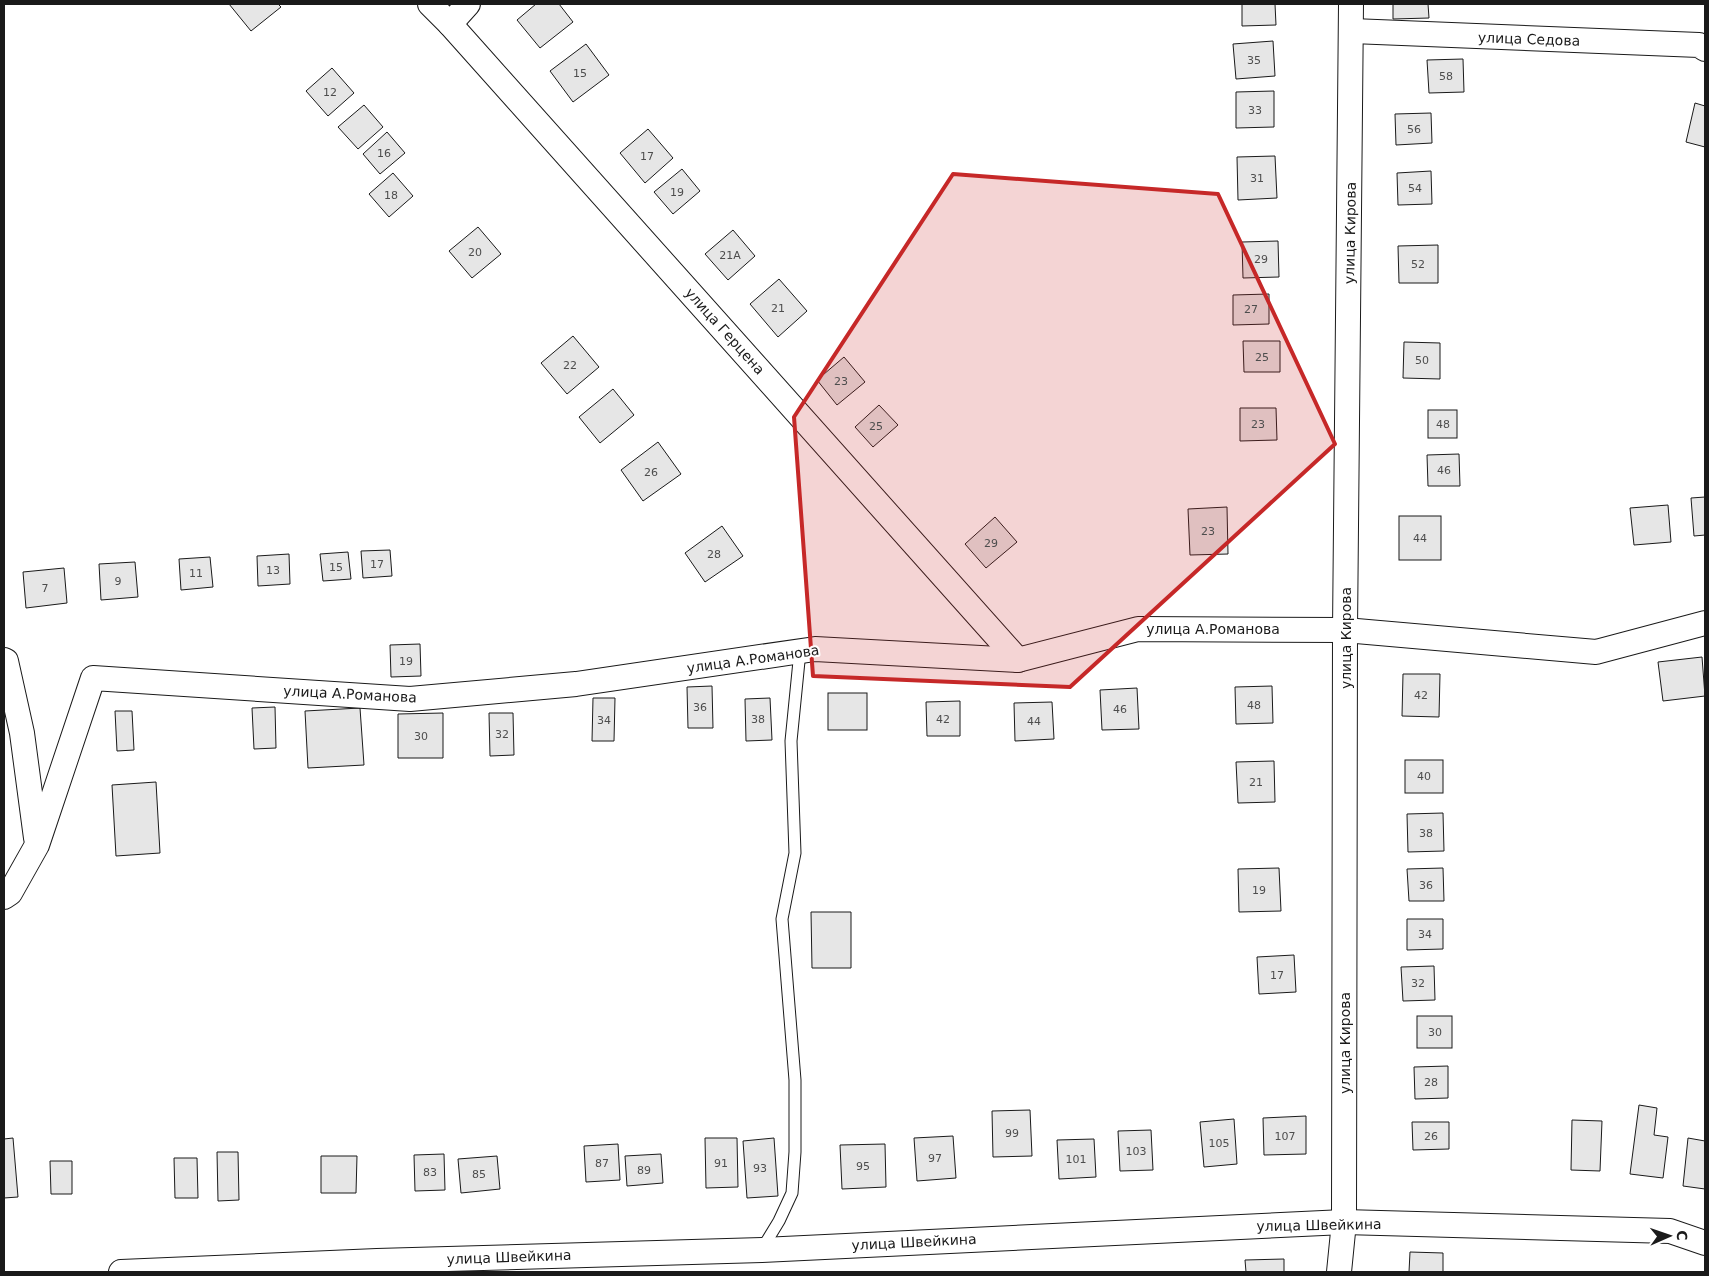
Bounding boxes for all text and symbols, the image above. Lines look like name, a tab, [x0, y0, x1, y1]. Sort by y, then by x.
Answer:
street label: улица Седова	[1478, 29, 1580, 49]
house number: 35	[1247, 54, 1261, 67]
house number: 15	[573, 67, 587, 80]
house number: 58	[1439, 70, 1453, 83]
house number: 12	[323, 86, 337, 99]
house number: 33	[1248, 104, 1262, 117]
house number: 56	[1407, 123, 1421, 136]
house number: 16	[377, 147, 391, 160]
house number: 17	[640, 150, 654, 163]
house number: 31	[1250, 172, 1264, 185]
street label: улица Кирова	[1341, 182, 1359, 284]
house number: 54	[1408, 182, 1422, 195]
house number: 19	[670, 186, 684, 199]
house number: 18	[384, 189, 398, 202]
house number: 20	[468, 246, 482, 259]
house number: 21А	[719, 249, 741, 262]
house number: 29	[1254, 253, 1268, 266]
house number: 52	[1411, 258, 1425, 271]
street label: улица Герцена	[682, 284, 768, 378]
house number: 21	[771, 302, 785, 315]
house number: 27	[1244, 303, 1258, 316]
house number: 25	[1255, 351, 1269, 364]
house number: 50	[1415, 354, 1429, 367]
house number: 22	[563, 359, 577, 372]
house number: 23	[834, 375, 848, 388]
house number: 23	[1251, 418, 1265, 431]
house number: 48	[1436, 418, 1450, 431]
house number: 25	[869, 420, 883, 433]
house number: 46	[1437, 464, 1451, 477]
house number: 26	[644, 466, 658, 479]
house number: 23	[1201, 525, 1215, 538]
house number: 44	[1413, 532, 1427, 545]
house number: 29	[984, 537, 998, 550]
house number: 28	[707, 548, 721, 561]
house number: 17	[370, 558, 384, 571]
house number: 15	[329, 561, 343, 574]
house number: 13	[266, 564, 280, 577]
house number: 11	[189, 567, 203, 580]
house number: 9	[115, 575, 122, 588]
house number: 7	[42, 582, 49, 595]
street label: улица Кирова	[1338, 587, 1354, 689]
street label: улица А.Романова	[1146, 621, 1280, 637]
street label: улица А.Романова	[686, 642, 820, 676]
house number: 19	[399, 655, 413, 668]
street label: улица А.Романова	[283, 683, 417, 705]
house number: 42	[1414, 689, 1428, 702]
house number: 48	[1247, 699, 1261, 712]
house number: 36	[693, 701, 707, 714]
house number: 46	[1113, 703, 1127, 716]
house number: 38	[751, 713, 765, 726]
house number: 42	[936, 713, 950, 726]
house number: 34	[597, 714, 611, 727]
house number: 44	[1027, 715, 1041, 728]
house number: 32	[495, 728, 509, 741]
house number: 30	[414, 730, 428, 743]
house number: 40	[1417, 770, 1431, 783]
house number: 21	[1249, 776, 1263, 789]
house number: 38	[1419, 827, 1433, 840]
house number: 36	[1419, 879, 1433, 892]
house number: 19	[1252, 884, 1266, 897]
house number: 34	[1418, 928, 1432, 941]
house number: 17	[1270, 969, 1284, 982]
house number: 32	[1411, 977, 1425, 990]
street label: улица Кирова	[1337, 992, 1353, 1094]
house number: 30	[1428, 1026, 1442, 1039]
house number: 28	[1424, 1076, 1438, 1089]
house number: 99	[1005, 1127, 1019, 1140]
house number: 107	[1275, 1130, 1296, 1143]
house number: 26	[1424, 1130, 1438, 1143]
house number: 105	[1209, 1137, 1230, 1150]
house number: 103	[1126, 1145, 1147, 1158]
house number: 97	[928, 1152, 942, 1165]
house number: 101	[1066, 1153, 1087, 1166]
house number: 87	[595, 1157, 609, 1170]
house number: 91	[714, 1157, 728, 1170]
house number: 95	[856, 1160, 870, 1173]
house number: 93	[753, 1162, 767, 1175]
house number: 89	[637, 1164, 651, 1177]
house number: 83	[423, 1166, 437, 1179]
house number: 85	[472, 1168, 486, 1181]
north arrow	[1644, 1211, 1694, 1261]
street label: улица Швейкина	[1256, 1216, 1382, 1234]
text: С	[1674, 1230, 1690, 1241]
street label: улица Швейкина	[851, 1231, 977, 1253]
street label: улица Швейкина	[446, 1247, 572, 1267]

